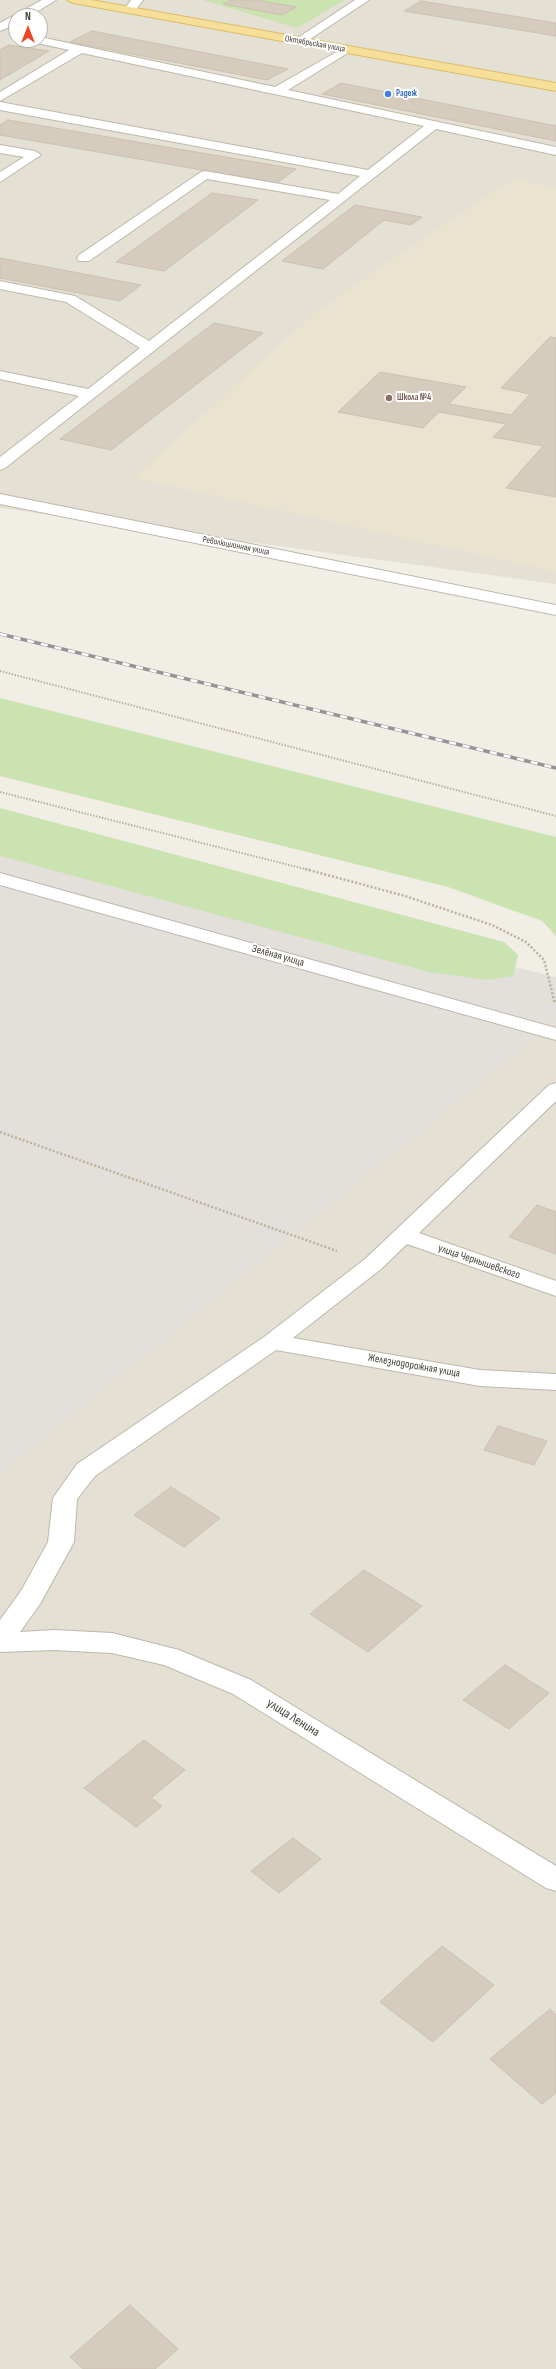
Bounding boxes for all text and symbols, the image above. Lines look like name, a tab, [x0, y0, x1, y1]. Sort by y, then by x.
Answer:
north arrow	[8, 8, 48, 48]
text: N	[25, 10, 31, 23]
street label: Октябрьская улица	[284, 33, 346, 55]
marker: Радеж	[383, 89, 393, 99]
place label: Радеж	[396, 89, 417, 99]
marker: Школа №4	[384, 393, 394, 403]
place label: Школа №4	[397, 393, 431, 403]
street label: Революционная улица	[202, 534, 270, 558]
street label: Зелёная улица	[250, 942, 306, 970]
street label: улица Чернышевского	[436, 1242, 522, 1282]
street label: Железнодорожная улица	[367, 1351, 461, 1381]
street label: улица Ленина	[264, 1696, 322, 1740]

